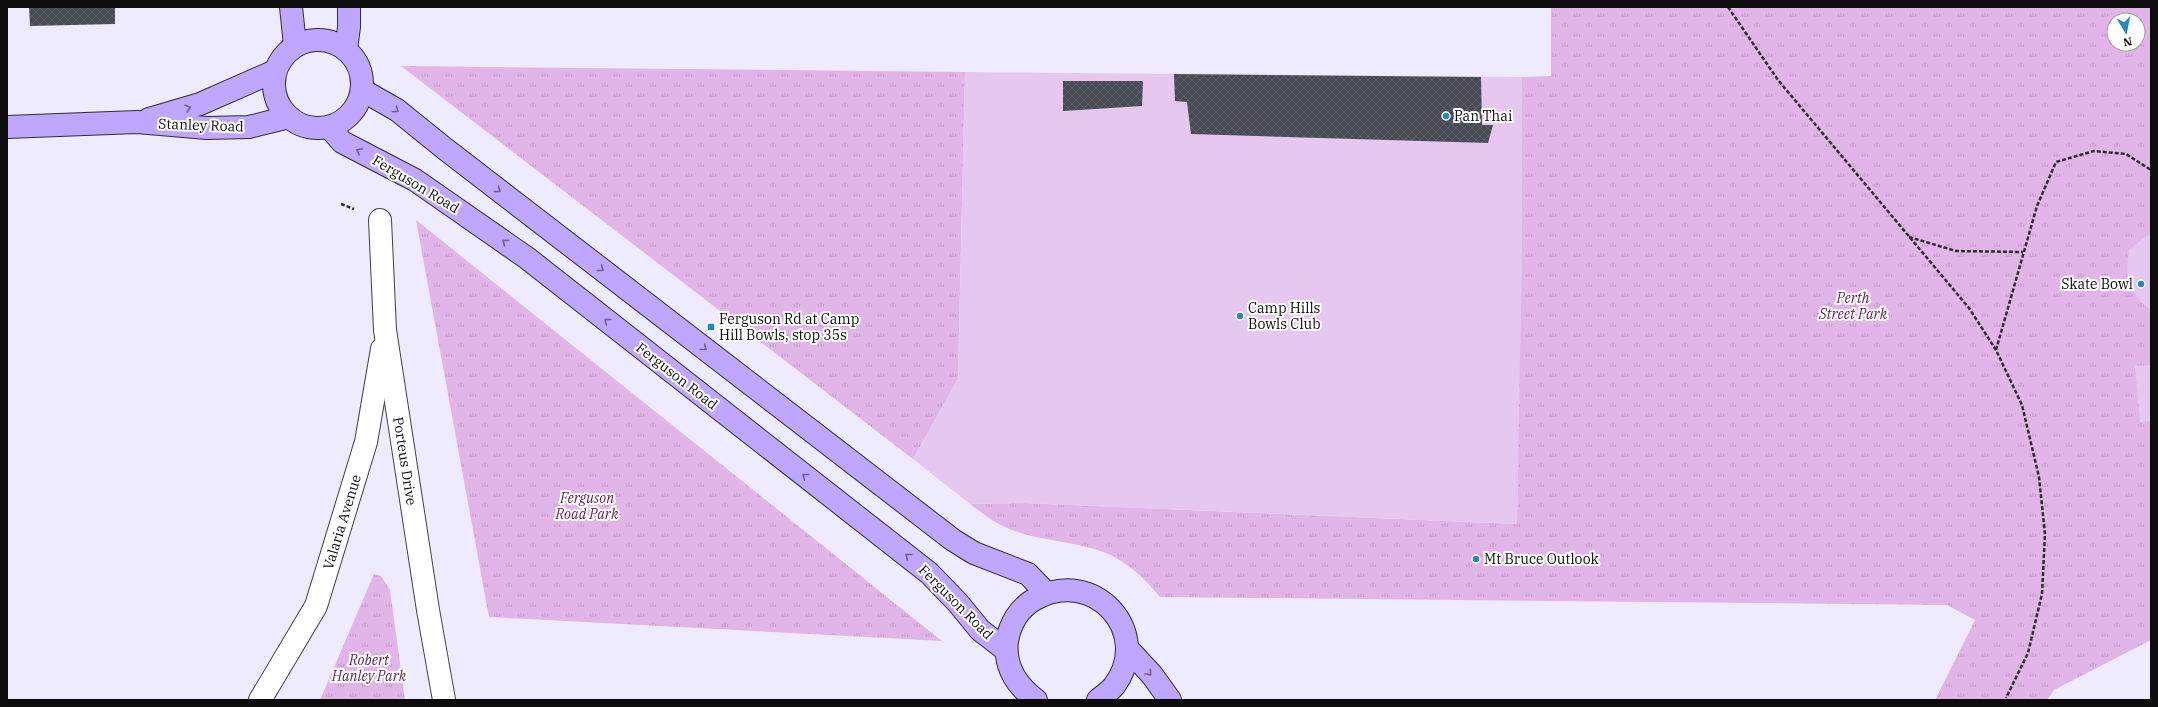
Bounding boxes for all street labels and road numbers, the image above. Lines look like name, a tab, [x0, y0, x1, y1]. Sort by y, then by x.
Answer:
street label: Stanley Road	[158, 115, 245, 136]
street label: Ferguson Road	[369, 151, 463, 217]
street label: Ferguson Road	[633, 339, 722, 414]
street label: Porteus Drive	[389, 416, 421, 506]
street label: Valaria Avenue	[319, 472, 365, 572]
street label: Ferguson Road	[915, 561, 998, 644]

